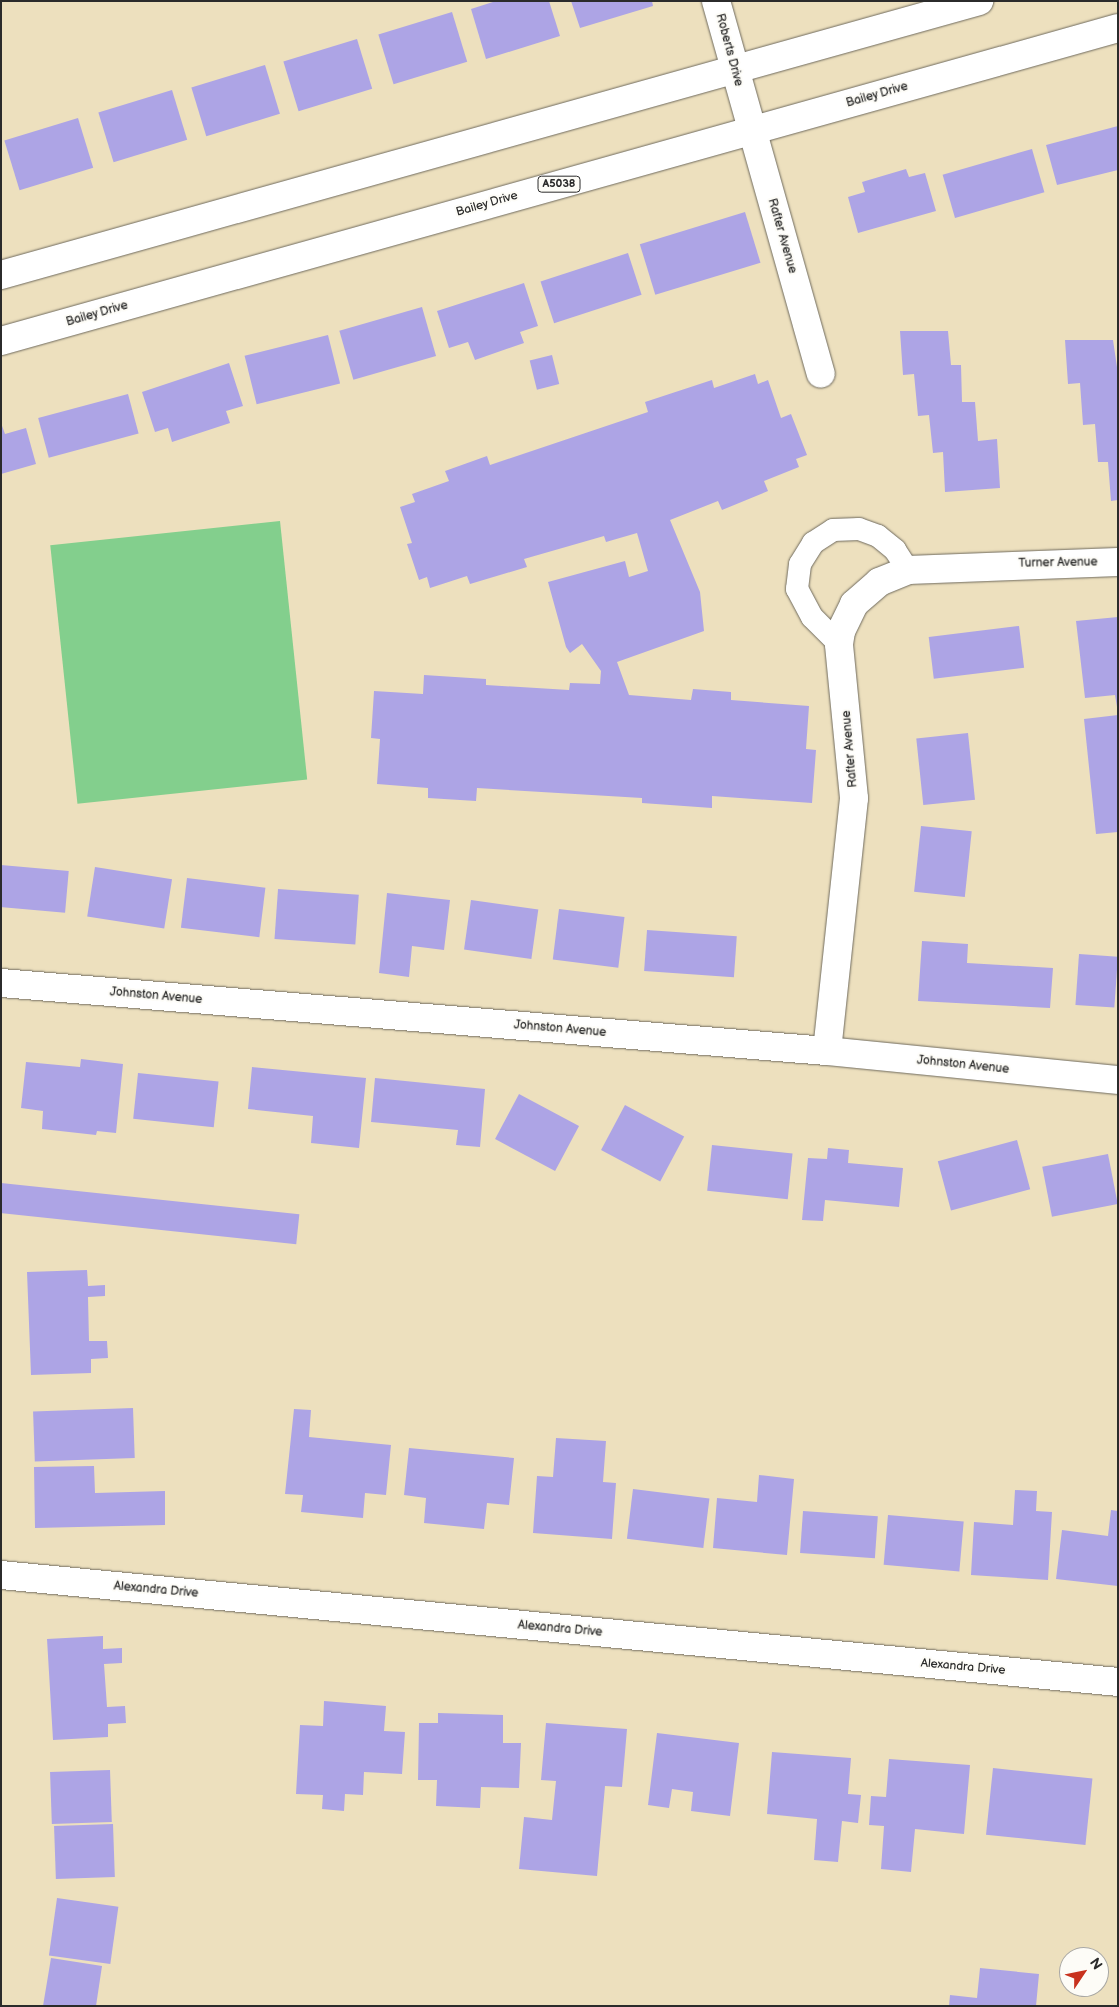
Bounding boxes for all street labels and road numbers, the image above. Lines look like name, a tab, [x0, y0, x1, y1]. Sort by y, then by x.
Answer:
street label: Roberts Drive	[712, 12, 746, 88]
street label: Bailey Drive	[844, 79, 910, 111]
road number: A5038	[536, 175, 582, 192]
street label: Bailey Drive	[454, 188, 520, 220]
street label: Rafter Avenue	[764, 197, 800, 275]
street label: Bailey Drive	[64, 298, 130, 330]
street label: Turner Avenue	[1018, 555, 1098, 571]
street label: Rafter Avenue	[839, 710, 861, 788]
street label: Johnston Avenue	[109, 985, 203, 1007]
street label: Johnston Avenue	[513, 1018, 607, 1040]
street label: Johnston Avenue	[916, 1053, 1010, 1077]
street label: Alexandra Drive	[113, 1579, 199, 1601]
street label: Alexandra Drive	[517, 1618, 603, 1640]
street label: Alexandra Drive	[920, 1656, 1006, 1678]

